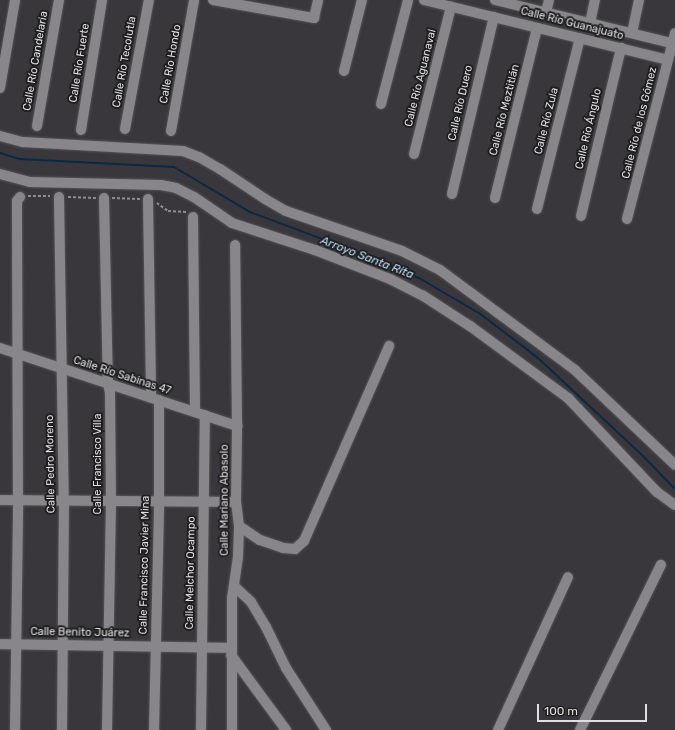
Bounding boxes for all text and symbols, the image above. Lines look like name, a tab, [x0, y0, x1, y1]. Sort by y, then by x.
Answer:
street label: Calle Río Guanajuato	[519, 5, 625, 43]
street label: Calle Río Candelaria	[21, 10, 51, 112]
street label: Calle Río Tecolutla	[110, 15, 140, 109]
street label: Calle Río Fuerte	[67, 22, 93, 104]
street label: Calle Río Hondo	[158, 23, 184, 105]
street label: Calle Río Aguanaval	[402, 28, 440, 128]
street label: Calle Río Meztitlán	[487, 63, 523, 157]
street label: Calle Río Duero	[446, 64, 476, 142]
street label: Calle Río de los Gómez	[620, 66, 660, 180]
street label: Calle Río Zula	[532, 86, 562, 156]
street label: Calle Río Ángulo	[573, 87, 605, 171]
water label: Arroyo Santa Rita	[318, 234, 416, 282]
street label: Calle Río Sabinas 47	[71, 354, 173, 398]
street label: Calle Francisco Villa	[91, 413, 105, 515]
street label: Calle Pedro Moreno	[44, 415, 58, 513]
street label: Calle Mariano Abasolo	[218, 444, 232, 556]
street label: Calle Francisco Javier Mina	[137, 495, 153, 635]
street label: Calle Melchor Ocampo	[183, 516, 199, 630]
street label: Calle Benito Juárez	[30, 626, 130, 640]
scale bar	[539, 696, 649, 722]
text: 100 m	[544, 704, 578, 718]

